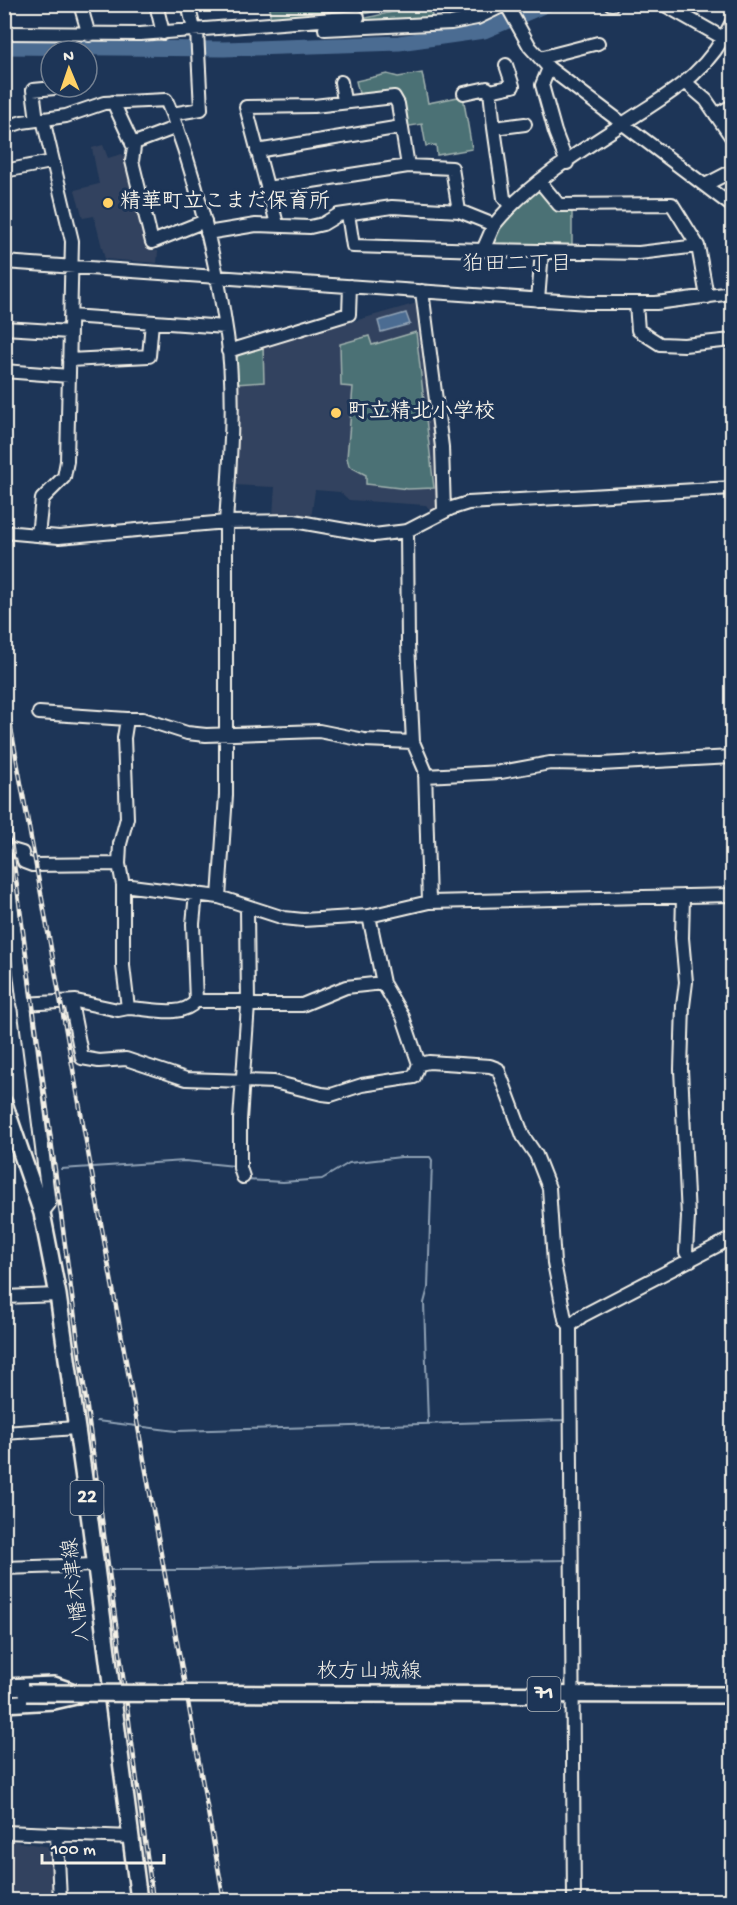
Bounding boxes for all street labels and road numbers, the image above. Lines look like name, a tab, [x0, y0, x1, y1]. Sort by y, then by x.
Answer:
road number: 22	[70, 1481, 104, 1515]
street label: 八幡木津線	[58, 1536, 97, 1644]
street label: 枚方山城線	[317, 1660, 422, 1686]
road number: 71	[528, 1677, 560, 1711]

